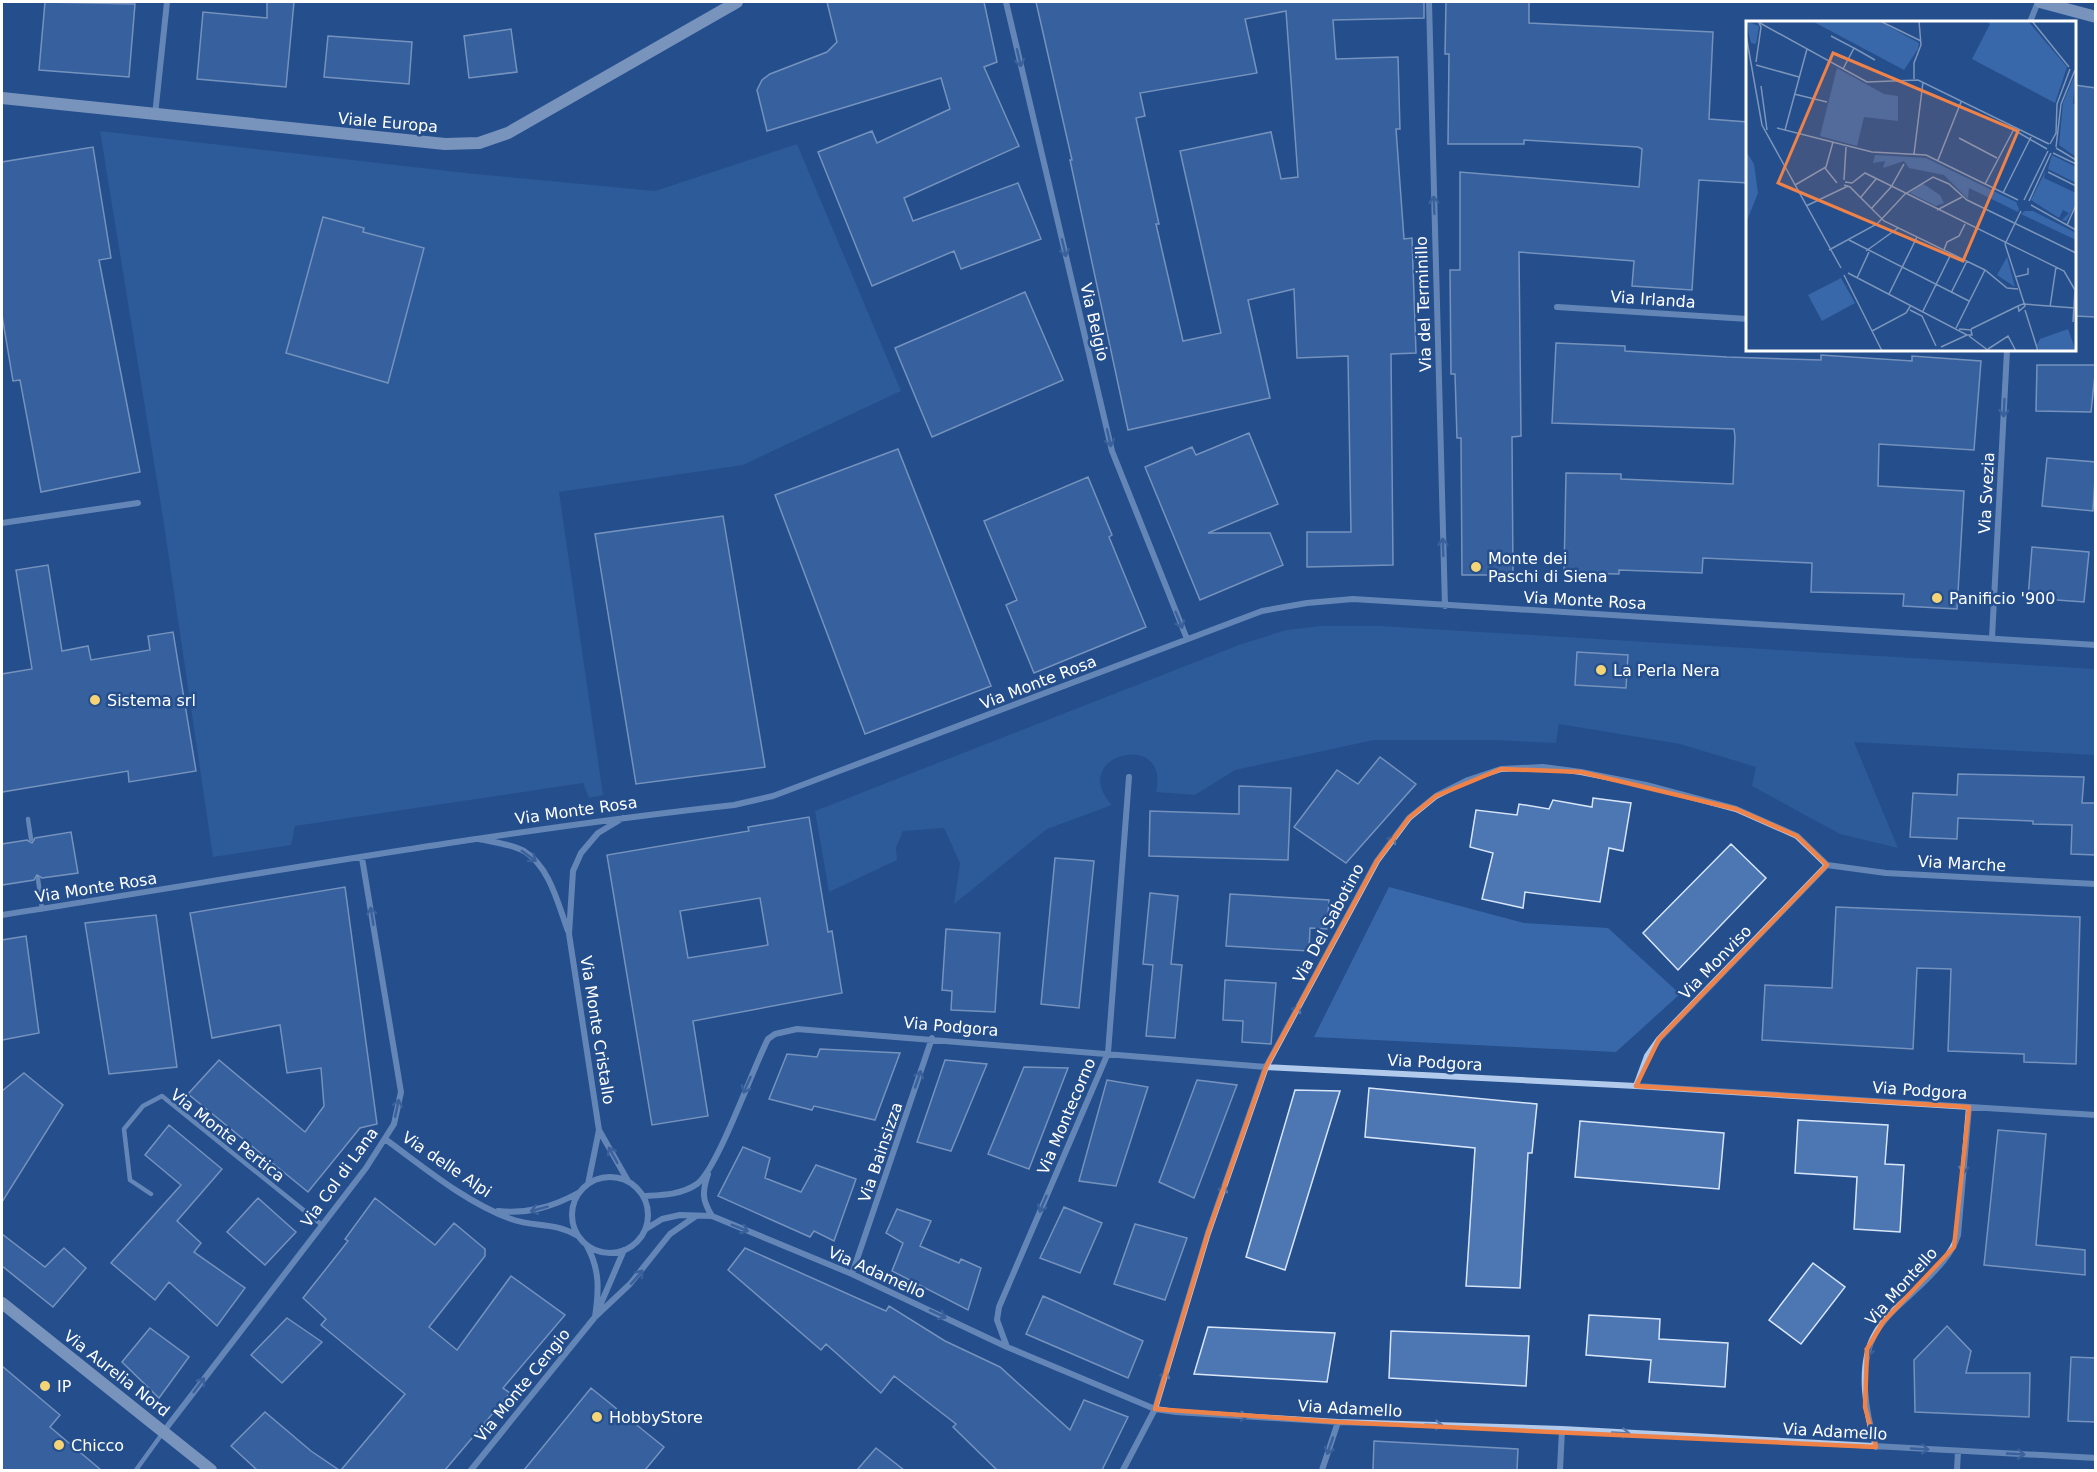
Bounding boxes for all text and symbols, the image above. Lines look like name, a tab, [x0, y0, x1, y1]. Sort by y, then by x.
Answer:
inset map	[1746, 21, 2076, 351]
one-way arrow	[1014, 49, 1026, 68]
street label: Viale Europa	[337, 109, 439, 136]
one-way arrow	[1429, 196, 1440, 216]
street label: Via del Terminillo	[1412, 236, 1435, 372]
one-way arrow	[1059, 238, 1071, 257]
street label: Via Belgio	[1076, 281, 1113, 363]
street label: Via Irlanda	[1610, 287, 1696, 312]
one-way arrow	[1998, 397, 2009, 417]
one-way arrow	[1104, 428, 1115, 447]
street label: Via Svezia	[1975, 452, 1998, 534]
one-way arrow	[1438, 538, 1449, 558]
place label: Monte dei Paschi di Siena	[1488, 549, 1608, 586]
marker: Monte dei Paschi di Siena	[1469, 560, 1483, 574]
street label: Via Monte Rosa	[1523, 588, 1647, 613]
place label: Panificio '900	[1949, 589, 2055, 608]
marker: Panificio '900	[1930, 591, 1944, 605]
one-way arrow	[1174, 610, 1185, 629]
street label: Via Monte Rosa	[977, 652, 1099, 713]
place label: La Perla Nera	[1613, 661, 1720, 680]
marker: La Perla Nera	[1594, 663, 1608, 677]
place label: Sistema srl	[107, 691, 196, 710]
marker: Sistema srl	[88, 693, 102, 707]
street label: Via Monte Rosa	[514, 793, 638, 828]
one-way arrow	[1384, 835, 1397, 851]
one-way arrow	[520, 850, 536, 862]
street label: Via Marche	[1917, 852, 2007, 875]
street label: Via Del Sabotino	[1289, 860, 1368, 986]
street label: Via Monte Rosa	[34, 868, 158, 907]
one-way arrow	[366, 907, 377, 926]
street label: Via Monviso	[1675, 921, 1755, 1003]
street label: Via Monte Cristallo	[576, 954, 619, 1106]
one-way arrow	[1290, 1004, 1301, 1022]
street label: Via Podgora	[903, 1013, 999, 1040]
street label: Via Podgora	[1387, 1051, 1483, 1074]
street label: Via Montecorno	[1033, 1055, 1100, 1177]
one-way arrow	[914, 1070, 925, 1089]
one-way arrow	[741, 1075, 752, 1093]
street label: Via Podgora	[1872, 1078, 1968, 1103]
street label: Via Monte Pertica	[167, 1085, 289, 1186]
one-way arrow	[392, 1099, 404, 1118]
street label: Via Bainsizza	[854, 1100, 906, 1205]
street label: Via Col di Lana	[297, 1124, 382, 1231]
street label: Via delle Alpi	[398, 1128, 495, 1201]
one-way arrow	[607, 1147, 618, 1165]
one-way arrow	[1958, 1154, 1969, 1174]
one-way arrow	[1218, 1184, 1229, 1203]
one-way arrow	[1037, 1194, 1049, 1212]
one-way arrow	[530, 1204, 549, 1215]
one-way arrow	[731, 1223, 749, 1234]
street label: Via Adamello	[825, 1242, 928, 1302]
street label: Via Montello	[1861, 1243, 1941, 1329]
one-way arrow	[630, 1270, 644, 1285]
one-way arrow	[929, 1309, 947, 1321]
street label: Via Monte Cengio	[471, 1325, 574, 1446]
street label: Via Aurelia Nord	[60, 1326, 173, 1421]
one-way arrow	[1864, 1338, 1875, 1357]
one-way arrow	[1159, 1370, 1170, 1389]
place label: IP	[57, 1377, 72, 1396]
one-way arrow	[193, 1377, 206, 1393]
marker: IP	[38, 1379, 52, 1393]
street label: Via Adamello	[1297, 1396, 1403, 1421]
place label: HobbyStore	[609, 1408, 703, 1427]
marker: HobbyStore	[590, 1410, 604, 1424]
one-way arrow	[1229, 1411, 1249, 1422]
street label: Via Adamello	[1782, 1419, 1888, 1444]
one-way arrow	[1423, 1420, 1443, 1431]
one-way arrow	[1610, 1427, 1630, 1438]
place label: Chicco	[71, 1436, 124, 1455]
one-way arrow	[1324, 1437, 1335, 1456]
marker: Chicco	[52, 1438, 66, 1452]
one-way arrow	[1910, 1444, 1930, 1455]
one-way arrow	[2006, 1448, 2026, 1459]

